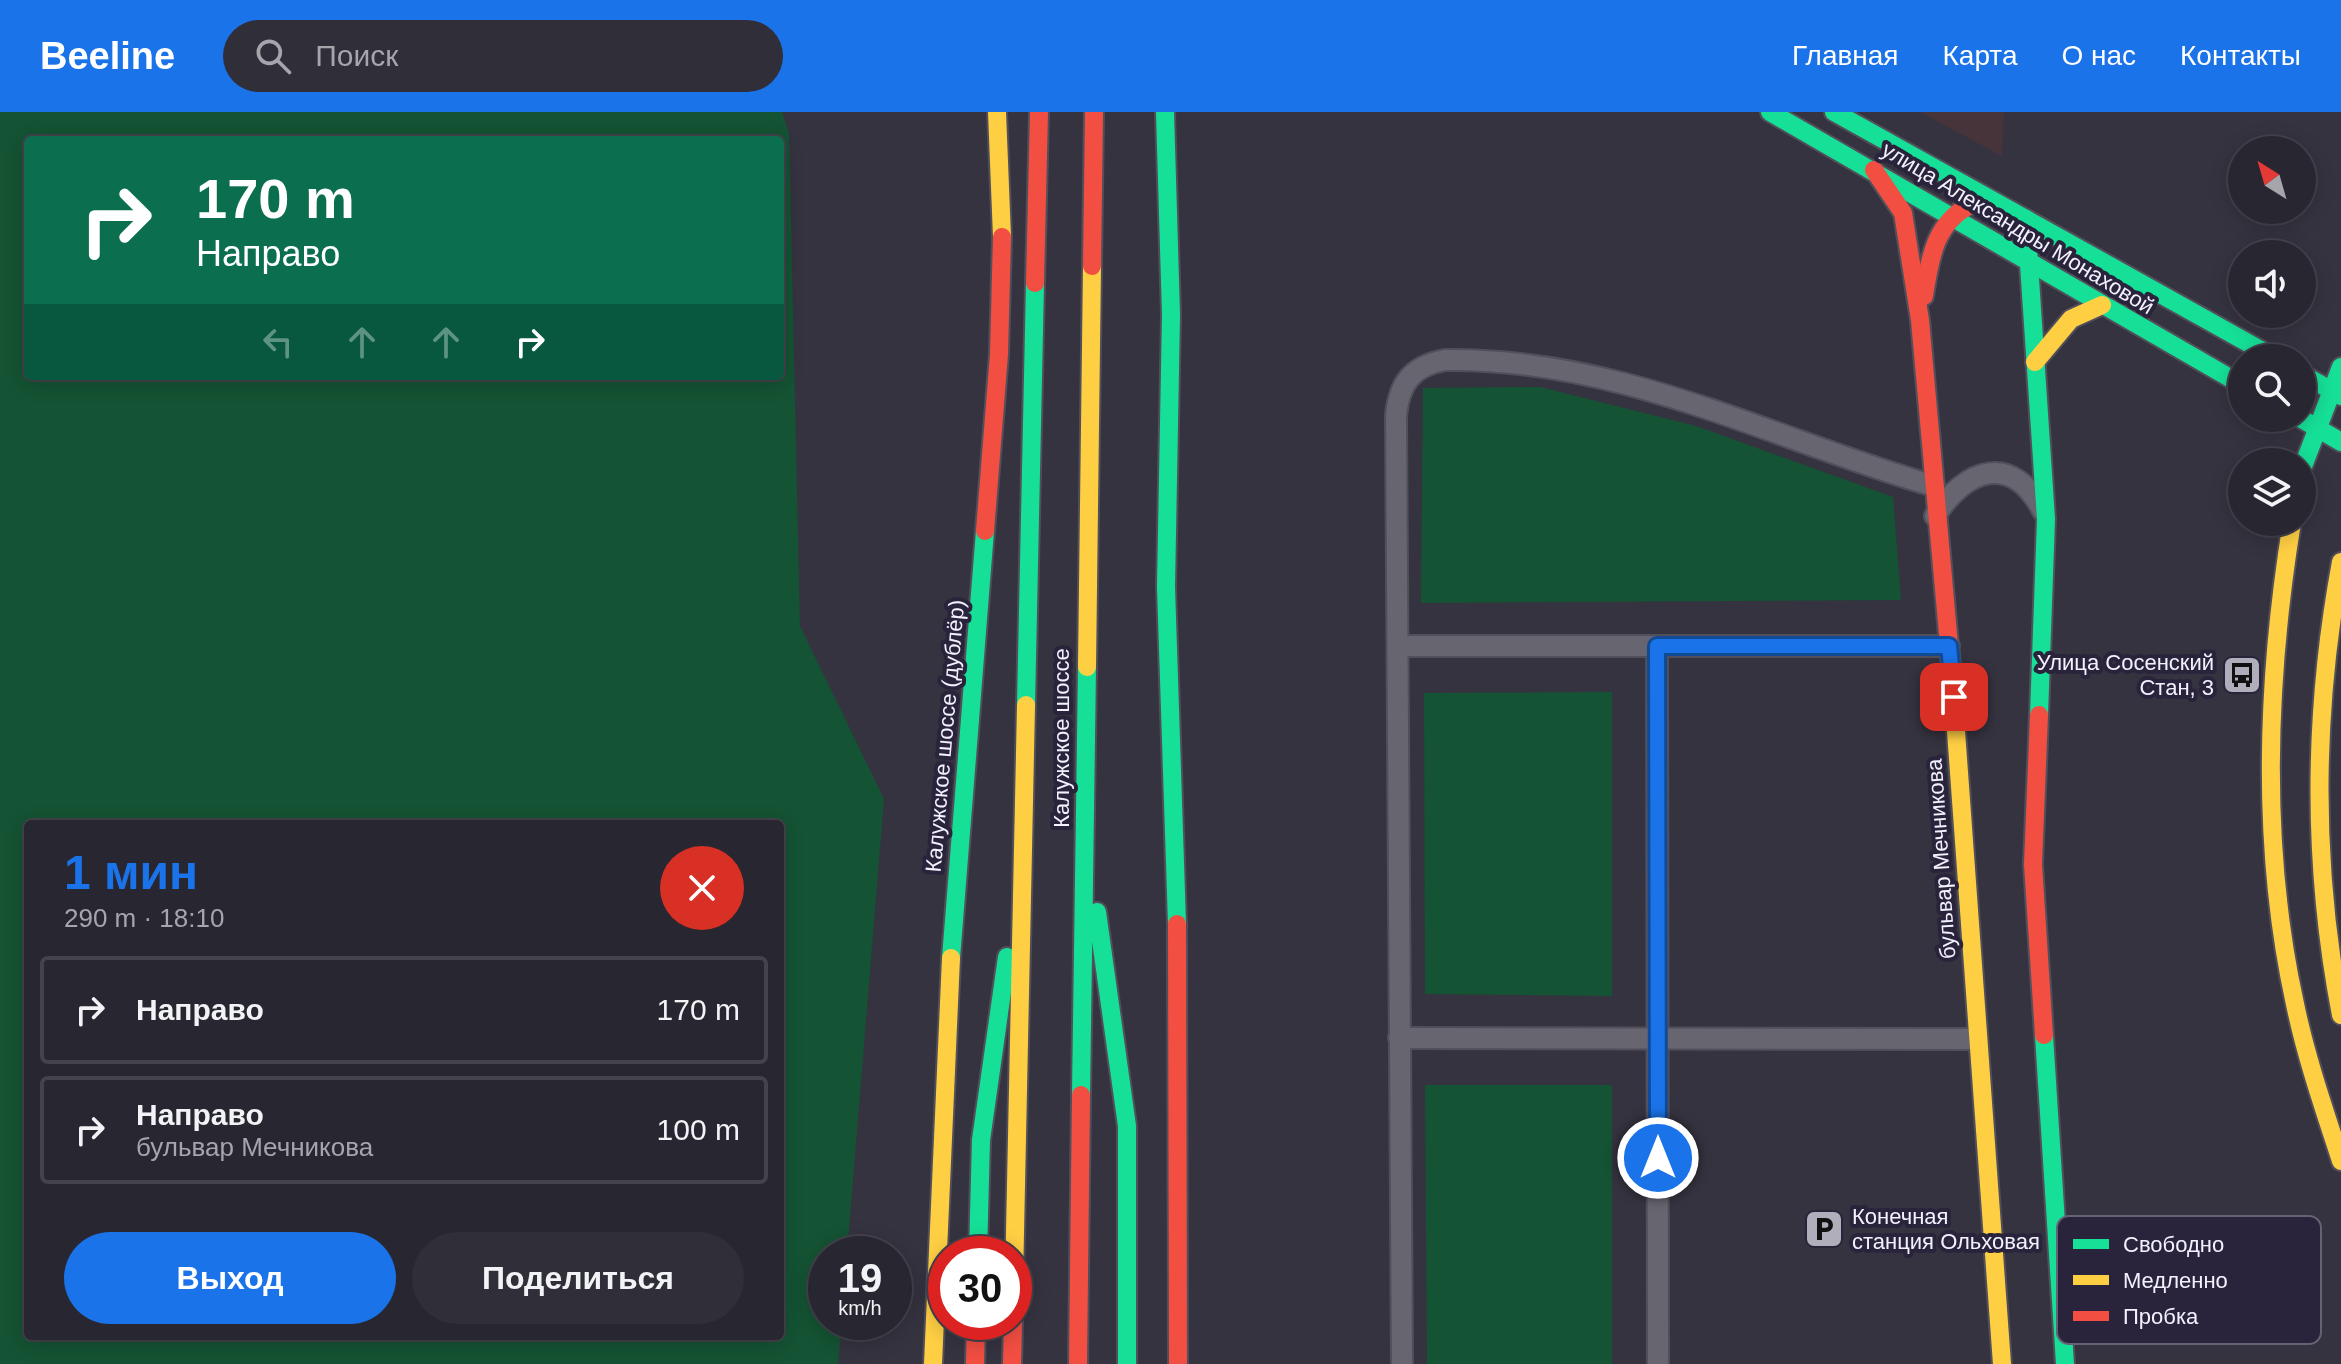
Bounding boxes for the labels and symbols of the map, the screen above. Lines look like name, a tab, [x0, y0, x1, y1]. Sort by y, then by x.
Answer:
north arrow	[2228, 136, 2316, 224]
street label: улица Александры Монаховой	[1878, 137, 2158, 319]
street label: Калужское шоссе (дублёр)	[921, 599, 969, 873]
street label: Калужское шоссе	[1049, 648, 1074, 828]
place label: Улица Сосенский Стан, 3	[2037, 650, 2214, 700]
bus stop icon: Улица Сосенский Стан, 3	[2221, 654, 2263, 696]
pin	[1920, 663, 1988, 731]
street label: бульвар Мечникова	[1921, 757, 1960, 960]
position arrow	[1616, 1116, 1700, 1200]
place label: Конечная станция Ольховая	[1852, 1204, 2040, 1254]
parking icon: Конечная станция Ольховая	[1803, 1208, 1845, 1250]
legend	[2057, 1216, 2321, 1344]
text: Свободно	[2123, 1232, 2224, 1257]
speed limit sign: 30	[928, 1236, 1032, 1340]
text: Медленно	[2123, 1268, 2228, 1293]
text: Пробка	[2123, 1304, 2199, 1329]

